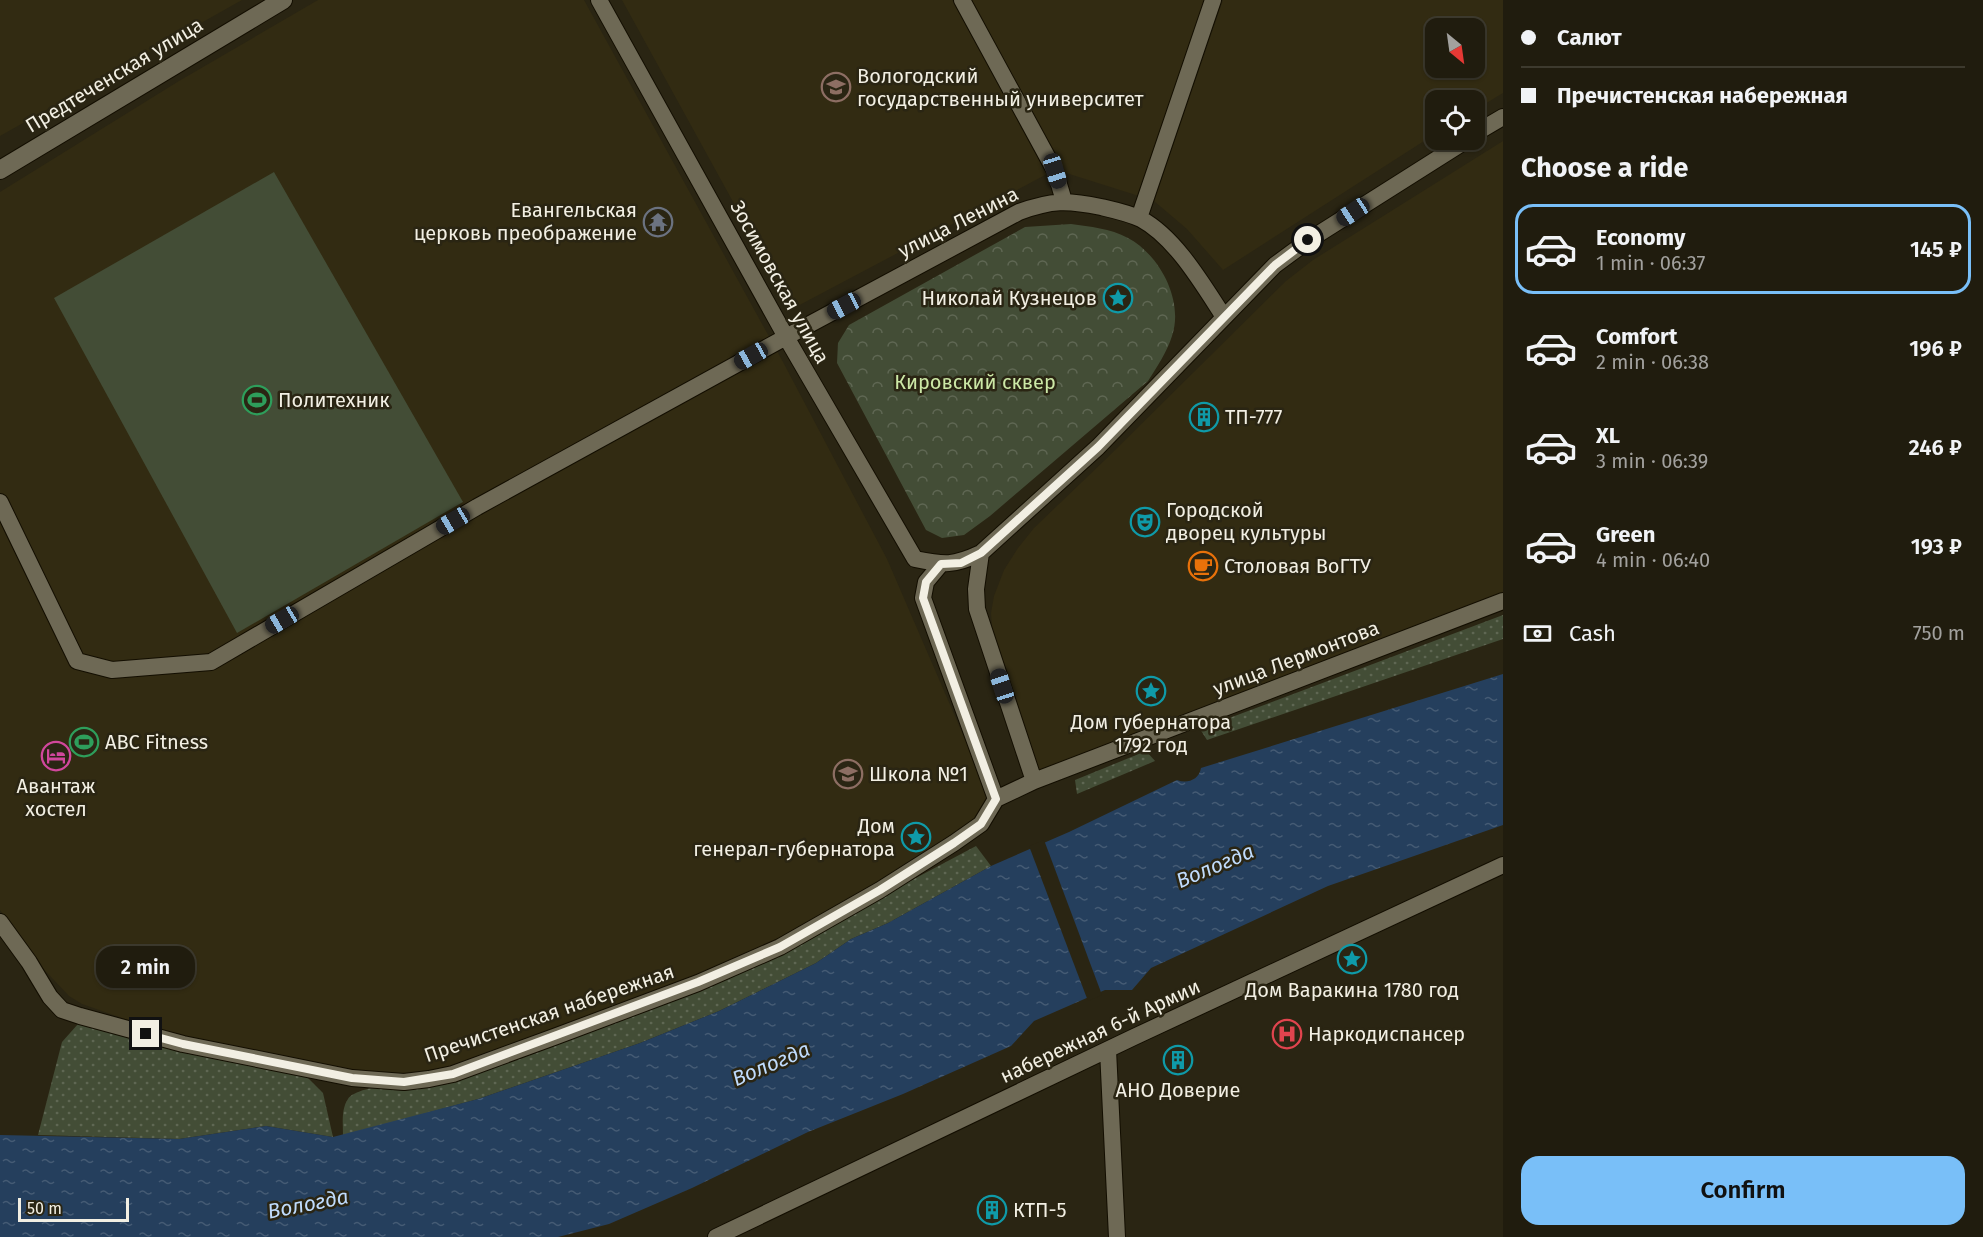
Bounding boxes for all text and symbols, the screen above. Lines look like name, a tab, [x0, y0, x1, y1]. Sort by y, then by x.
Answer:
street label: Предтеченская улица	[21, 12, 207, 138]
north arrow	[1425, 18, 1485, 78]
map controls	[1425, 18, 1485, 150]
text: Салют	[1557, 24, 1622, 51]
place label: Вологодский государственный университет	[857, 64, 1144, 111]
school or university icon: Вологодский государственный университет	[820, 71, 852, 103]
text: Пречистенская набережная	[1557, 82, 1848, 109]
button: locate	[1425, 90, 1485, 150]
car	[1041, 151, 1069, 191]
text: Choose a ride	[1521, 152, 1688, 184]
street label: улица Ленина	[894, 181, 1022, 263]
car	[1333, 195, 1373, 229]
street label: Зосимовская улица	[725, 196, 835, 368]
place label: Евангельская церковь преображение	[414, 198, 637, 245]
temple icon: Евангельская церковь преображение	[642, 206, 674, 238]
icon: car	[1524, 222, 1578, 276]
text: Economy	[1596, 224, 1685, 251]
route start	[1294, 226, 1321, 253]
text: 145 ₽	[1910, 236, 1962, 263]
text: 1 min · 06:37	[1596, 251, 1705, 275]
place icon: Николай Кузнецов	[1102, 282, 1134, 314]
place label: Николай Кузнецов	[922, 286, 1097, 310]
car	[824, 290, 864, 322]
icon: car	[1524, 321, 1578, 375]
text: Comfort	[1596, 323, 1677, 350]
text: 196 ₽	[1909, 335, 1962, 362]
car	[731, 339, 771, 373]
text: 2 min · 06:38	[1596, 350, 1709, 374]
park label: Кировский сквер	[894, 370, 1056, 394]
sports icon: Политехник	[241, 384, 273, 416]
place label: Политехник	[278, 388, 390, 412]
building icon: ТП-777	[1188, 401, 1220, 433]
place label: ТП-777	[1225, 405, 1282, 429]
icon: car	[1524, 420, 1578, 474]
text: XL	[1596, 422, 1620, 449]
text: 246 ₽	[1909, 434, 1962, 461]
text: 3 min · 06:39	[1596, 449, 1708, 473]
place label: Городской дворец культуры	[1166, 498, 1326, 545]
car	[433, 504, 473, 538]
theatre icon: Городской дворец культуры	[1129, 506, 1161, 538]
icon: car	[1524, 519, 1578, 573]
text: Green	[1596, 521, 1655, 548]
text: 193 ₽	[1911, 533, 1962, 560]
text: 4 min · 06:40	[1596, 548, 1710, 572]
cafe icon: Столовая ВоГТУ	[1187, 550, 1219, 582]
place label: Столовая ВоГТУ	[1224, 554, 1371, 578]
car	[262, 603, 302, 637]
street label: улица Лермонтова	[1209, 615, 1383, 701]
icon: cash	[1521, 617, 1554, 650]
text: Cash	[1569, 620, 1616, 647]
text: 750 m	[1913, 621, 1965, 645]
car	[988, 666, 1016, 706]
place icon: Дом губернатора 1792 год	[1135, 675, 1167, 707]
place label: Дом губернатора 1792 год	[1070, 710, 1231, 757]
sports icon: ABC Fitness	[68, 726, 100, 758]
place label: ABC Fitness	[105, 730, 208, 754]
hotel icon: Авантаж хостел	[40, 740, 72, 772]
school or university icon: Школа №1	[832, 758, 864, 790]
place label: Школа №1	[869, 762, 968, 786]
place label: Авантаж хостел	[17, 774, 95, 821]
place label: Дом генерал-губернатора	[693, 814, 895, 861]
place icon: Дом генерал-губернатора	[900, 821, 932, 853]
water label: Вологда	[1172, 838, 1258, 894]
place icon: Дом Варакина 1780 год	[1336, 943, 1368, 975]
callout: 2 min	[96, 947, 195, 989]
text: 2 min	[121, 955, 170, 979]
street label: Пречистенская набережная	[421, 959, 677, 1067]
street label: набережная 6-й Армии	[996, 974, 1204, 1088]
place label: Дом Варакина 1780 год	[1244, 978, 1459, 1002]
hospital icon: Наркодиспансер	[1271, 1018, 1303, 1050]
route end	[132, 1020, 159, 1047]
place label: Наркодиспансер	[1308, 1022, 1465, 1046]
water label: Вологда	[728, 1036, 814, 1092]
building icon: АНО Доверие	[1162, 1044, 1194, 1076]
place label: АНО Доверие	[1116, 1078, 1240, 1102]
button: Confirm	[1521, 1156, 1965, 1225]
water label: Вологда	[265, 1183, 351, 1225]
building icon: КТП-5	[976, 1194, 1008, 1226]
scale bar	[18, 1195, 129, 1222]
place label: КТП-5	[1013, 1198, 1067, 1222]
text: 50 m	[27, 1199, 62, 1218]

